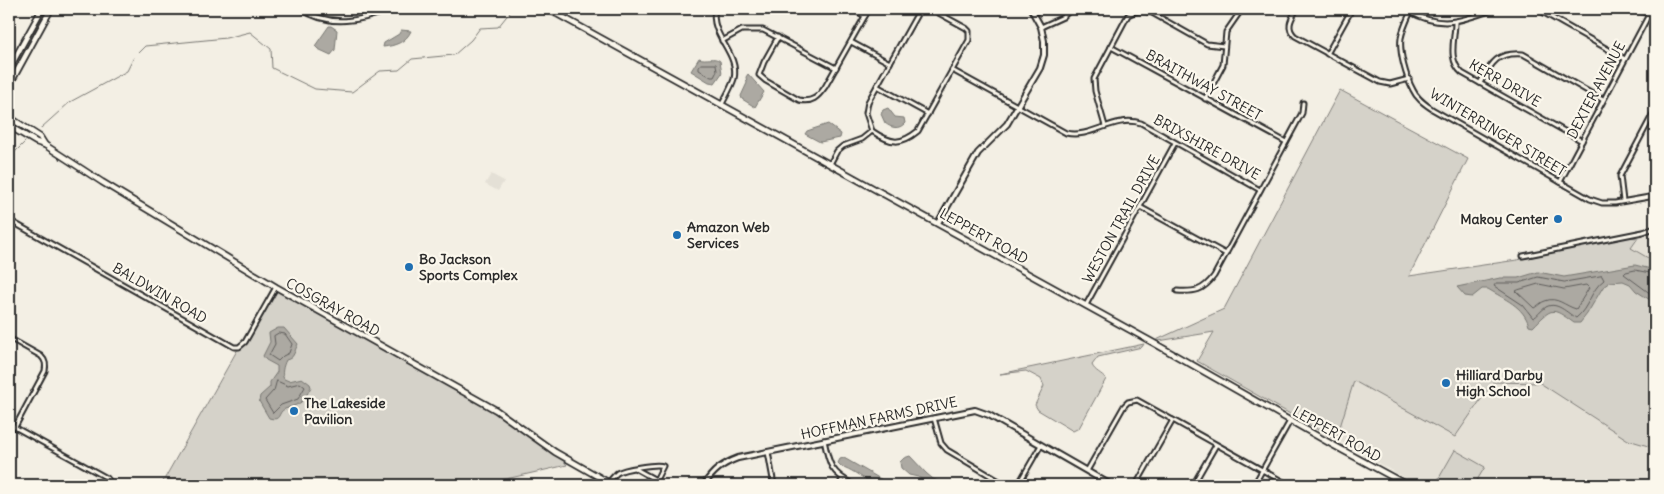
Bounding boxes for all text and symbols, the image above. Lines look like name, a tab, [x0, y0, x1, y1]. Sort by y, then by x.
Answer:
street label: DEXTER AVENUE	[1563, 38, 1629, 142]
street label: BRAITHWAY STREET	[1143, 46, 1265, 124]
street label: KERR DRIVE	[1466, 55, 1544, 111]
street label: WINTERRINGER STREET	[1427, 84, 1569, 180]
street label: BRIXSHIRE DRIVE	[1150, 110, 1264, 184]
street label: WESTON TRAIL DRIVE	[1078, 152, 1164, 286]
street label: LEPPERT ROAD	[936, 204, 1032, 268]
place label: Makoy Center	[1460, 210, 1548, 228]
marker: Makoy Center	[1552, 213, 1564, 225]
place label: Amazon Web Services	[687, 218, 770, 252]
marker: Amazon Web Services	[671, 229, 683, 241]
place label: Bo Jackson Sports Complex	[419, 250, 518, 284]
street label: BALDWIN ROAD	[110, 259, 210, 327]
marker: Bo Jackson Sports Complex	[403, 261, 415, 273]
street label: COSGRAY ROAD	[283, 274, 383, 340]
place label: Hilliard Darby High School	[1456, 366, 1543, 400]
marker: Hilliard Darby High School	[1440, 377, 1452, 389]
street label: HOFFMAN FARMS DRIVE	[799, 393, 959, 443]
place label: The Lakeside Pavilion	[304, 394, 386, 428]
street label: LEPPERT ROAD	[1289, 402, 1385, 466]
marker: The Lakeside Pavilion	[288, 405, 300, 417]

